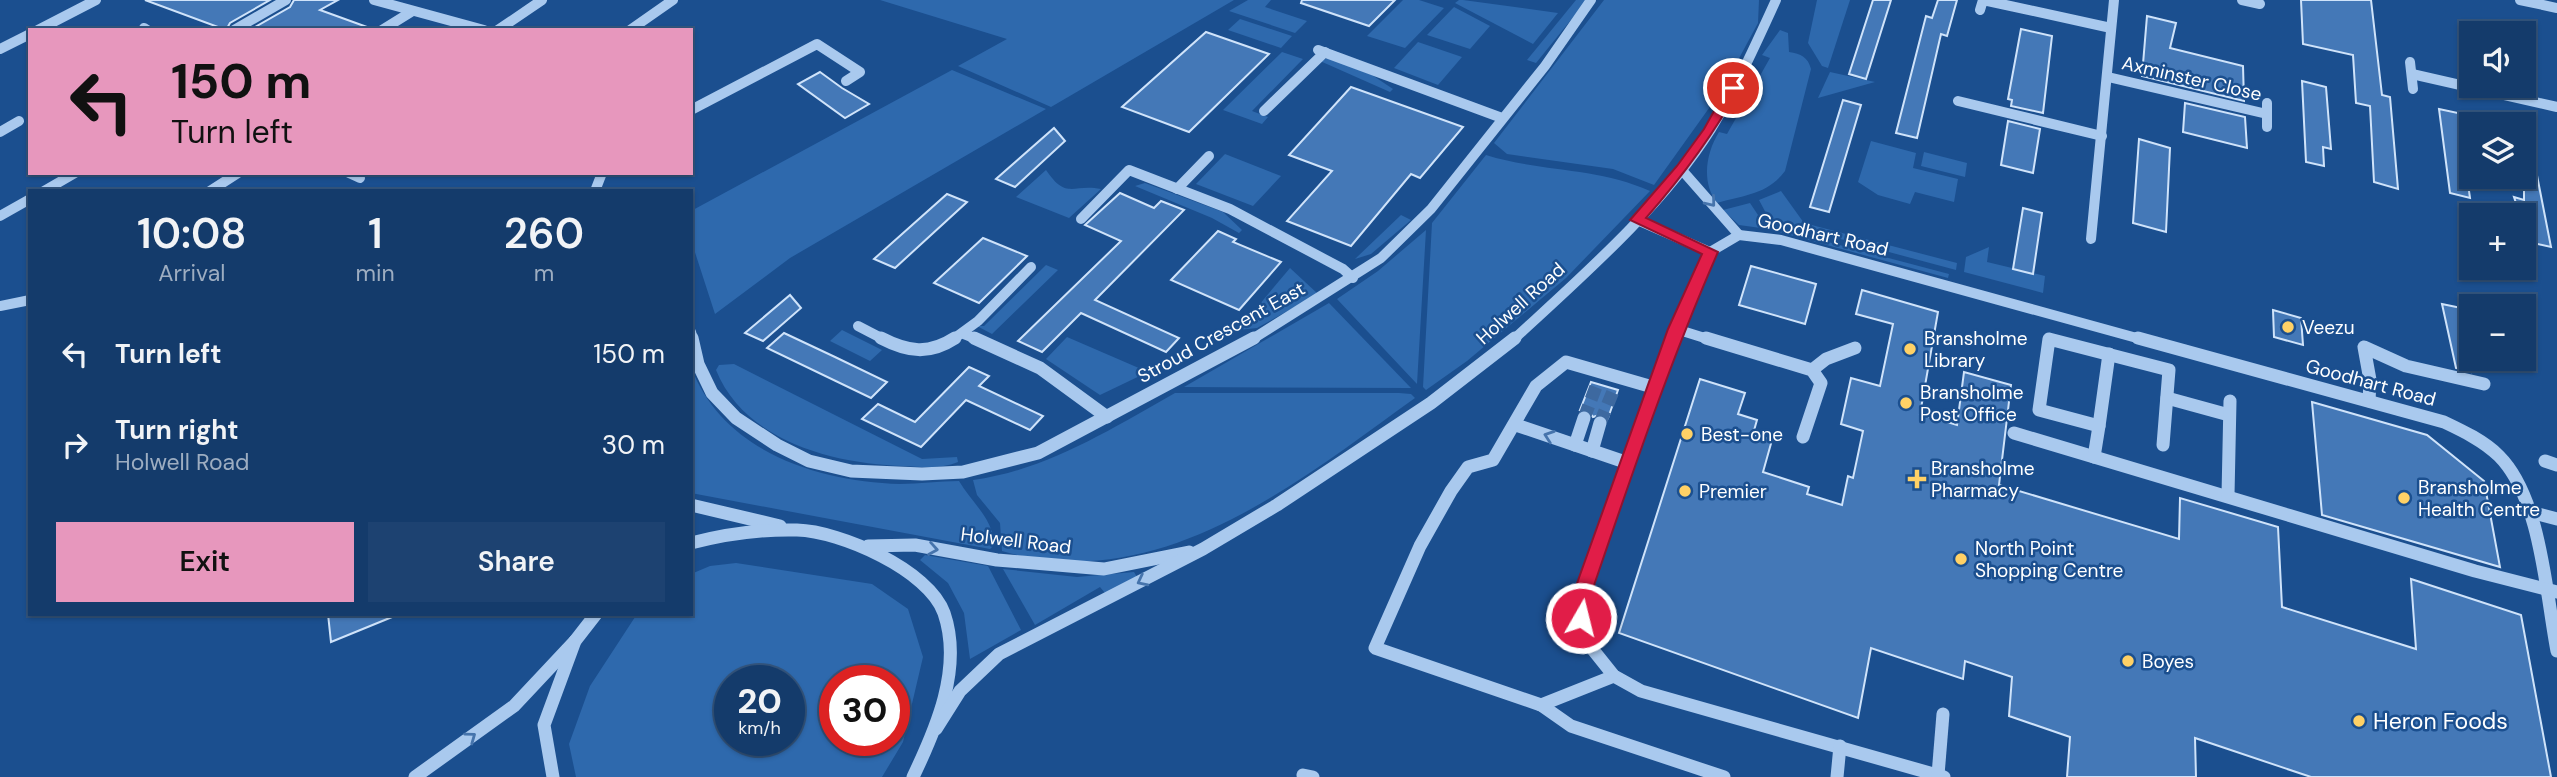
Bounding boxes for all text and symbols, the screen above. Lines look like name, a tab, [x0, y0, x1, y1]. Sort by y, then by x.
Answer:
map controls	[2459, 21, 2536, 371]
button: sound	[2459, 21, 2536, 98]
text: 150 m	[171, 49, 311, 113]
street label: Axminster Close	[2119, 50, 2264, 107]
icon: left	[56, 56, 147, 147]
pin	[1703, 58, 1763, 118]
icon: arrive	[1714, 69, 1752, 107]
text: Turn left	[171, 111, 293, 153]
button: layers	[2459, 112, 2536, 189]
one-way arrow	[1702, 194, 1715, 206]
button: +	[2459, 203, 2536, 280]
text: 10:08	[137, 206, 247, 261]
text: 1	[368, 206, 383, 261]
text: 260	[504, 206, 584, 261]
street label: Goodhart Road	[1755, 207, 1891, 262]
street label: Holwell Road	[1471, 257, 1570, 350]
text: Arrival	[158, 258, 225, 288]
text: min	[356, 258, 395, 288]
text: m	[534, 258, 554, 288]
street label: Stroud Crescent East	[1133, 276, 1309, 389]
button: −	[2459, 294, 2536, 371]
place label: Veezu	[2302, 315, 2355, 340]
marker: Veezu	[2280, 319, 2296, 335]
place label: Bransholme Library	[1924, 326, 2027, 373]
icon: left	[56, 335, 94, 373]
text: Turn left	[115, 337, 222, 371]
text: 150 m	[593, 337, 665, 371]
marker: Bransholme Library	[1902, 341, 1918, 357]
street label: Goodhart Road	[2303, 353, 2439, 412]
place label: Bransholme Post Office	[1920, 380, 2023, 427]
marker: Bransholme Post Office	[1898, 395, 1914, 411]
text: Turn right	[115, 413, 239, 447]
place label: Best-one	[1701, 422, 1783, 447]
icon: right	[56, 426, 94, 464]
marker: Best-one	[1679, 426, 1695, 442]
text: 30 m	[602, 428, 665, 462]
one-way arrow	[1543, 430, 1556, 444]
text: Holwell Road	[115, 447, 250, 477]
place label: Bransholme Pharmacy	[1931, 456, 2034, 503]
marker: Bransholme Pharmacy	[1909, 471, 1925, 487]
place label: Bransholme Health Centre	[2418, 475, 2540, 522]
place label: Premier	[1699, 479, 1767, 504]
marker: Premier	[1677, 483, 1693, 499]
marker: Bransholme Health Centre	[2396, 490, 2412, 506]
street label: Holwell Road	[959, 521, 1073, 560]
button: Exit	[56, 522, 354, 602]
button: Share	[368, 522, 665, 602]
place label: North Point Shopping Centre	[1975, 536, 2123, 583]
one-way arrow	[927, 540, 939, 555]
marker: North Point Shopping Centre	[1953, 551, 1969, 567]
one-way arrow	[1137, 572, 1150, 586]
position arrow	[1544, 581, 1618, 655]
place label: Boyes	[2142, 649, 2194, 674]
marker: Boyes	[2120, 653, 2136, 669]
speed limit sign: 30	[819, 665, 910, 756]
text: 20	[737, 678, 782, 724]
place label: Heron Foods	[2373, 706, 2508, 736]
marker: Heron Foods	[2351, 713, 2367, 729]
text: km/h	[738, 716, 781, 740]
one-way arrow	[463, 733, 475, 745]

